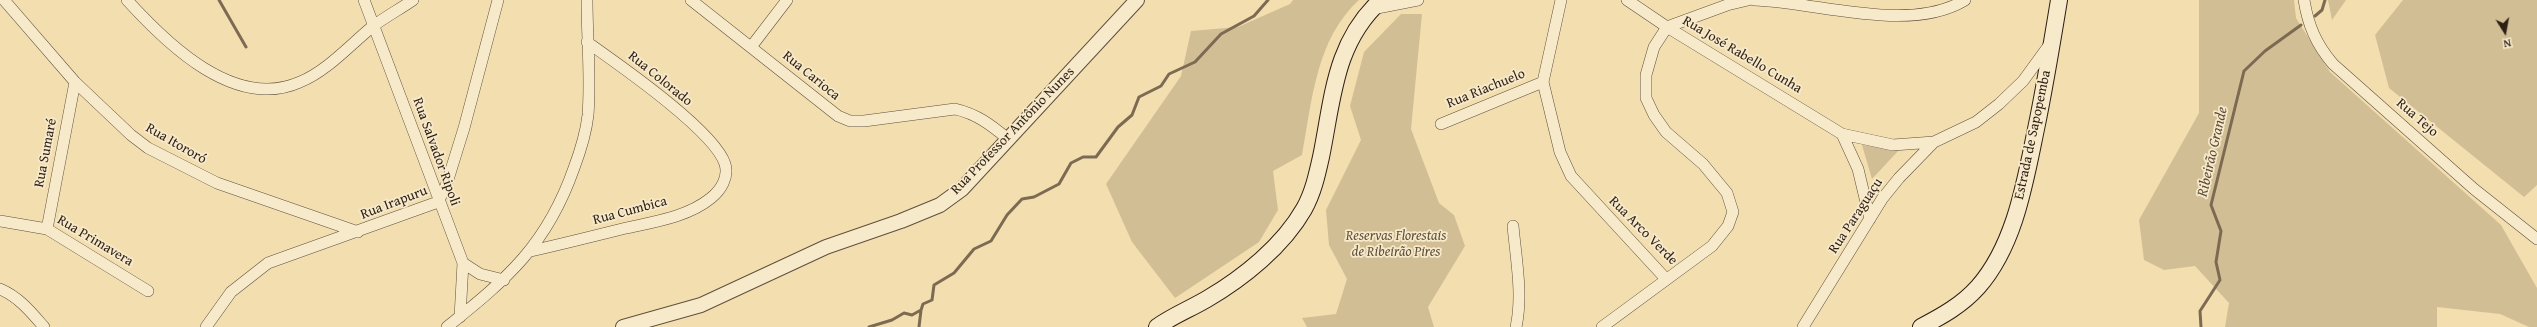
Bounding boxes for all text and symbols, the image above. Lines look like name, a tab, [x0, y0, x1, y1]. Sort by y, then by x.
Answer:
north arrow	[2485, 12, 2525, 52]
street label: Rua José Rabello Cunha	[1679, 13, 1805, 97]
text: N	[2502, 35, 2512, 52]
street label: Rua Colorado	[624, 48, 696, 110]
street label: Rua Carioca	[779, 48, 843, 104]
street label: Rua Professor Antônio Nunes	[948, 64, 1078, 198]
street label: Rua Riachuelo	[1444, 66, 1528, 112]
street label: Estrada de Sapopemba	[2011, 69, 2055, 201]
street label: Rua Tejo	[2393, 95, 2441, 141]
street label: Rua Salvador Ripoli	[409, 96, 463, 208]
water label: Ribeirão Grande	[2194, 105, 2232, 199]
street label: Rua Sumaré	[31, 117, 61, 189]
street label: Rua Itororó	[143, 120, 209, 168]
street label: Rua Paraguaçu	[1825, 175, 1887, 257]
street label: Rua Irapuru	[358, 183, 430, 223]
street label: Rua Cumbica	[591, 193, 669, 229]
street label: Rua Arco Verde	[1605, 193, 1681, 269]
street label: Rua Primavera	[54, 212, 136, 270]
park label: Reservas Florestais de Ribeirão Pires	[1346, 228, 1446, 260]

